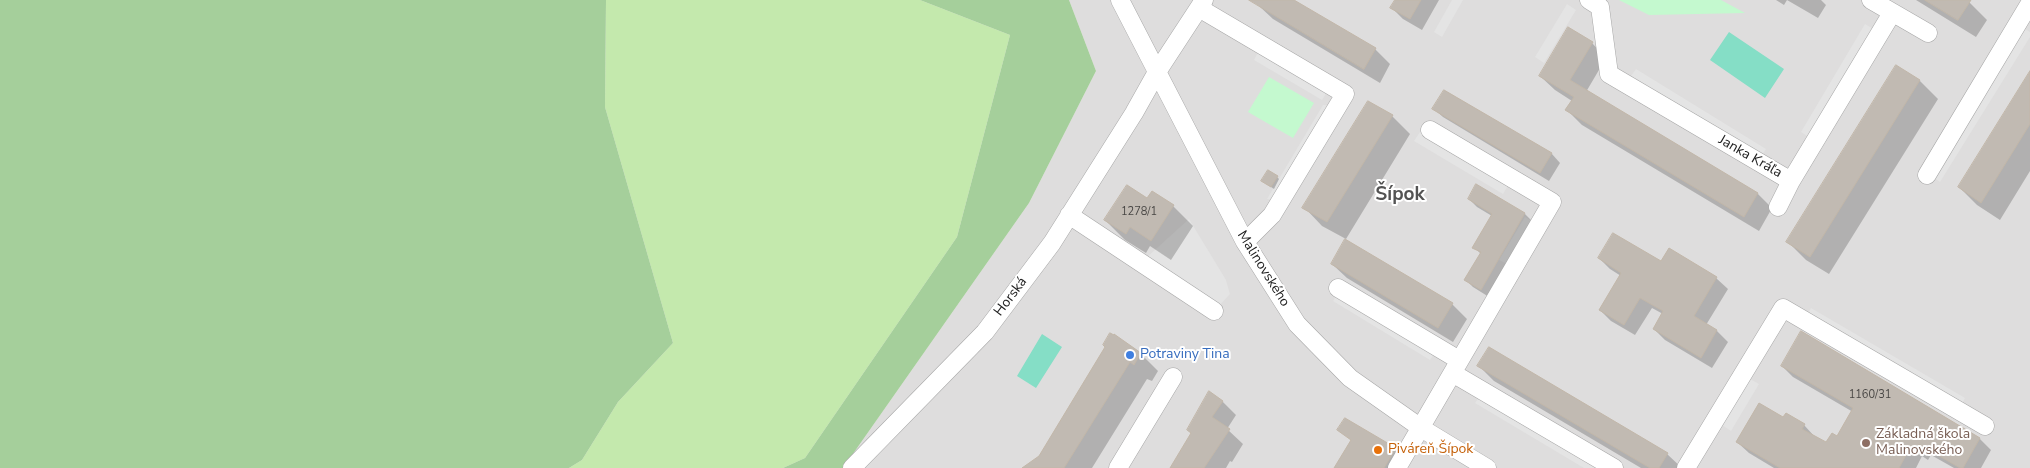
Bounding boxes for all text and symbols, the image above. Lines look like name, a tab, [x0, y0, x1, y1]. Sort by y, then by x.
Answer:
street label: Janka Kráľa	[1715, 132, 1785, 182]
district label: Šípok	[1375, 184, 1425, 206]
house number: 1278/1	[1121, 205, 1157, 219]
street label: Malinovského	[1233, 228, 1293, 310]
street label: Horská	[991, 274, 1031, 320]
place label: Potraviny Tina	[1140, 347, 1230, 363]
marker: Potraviny Tina	[1124, 349, 1136, 361]
house number: 1160/31	[1849, 388, 1891, 402]
place label: Základná škola Malinovského	[1876, 427, 1970, 460]
marker: Základná škola Malinovského	[1860, 437, 1872, 449]
place label: Piváreň Šípok	[1388, 442, 1473, 458]
marker: Piváreň Šípok	[1372, 444, 1384, 456]

